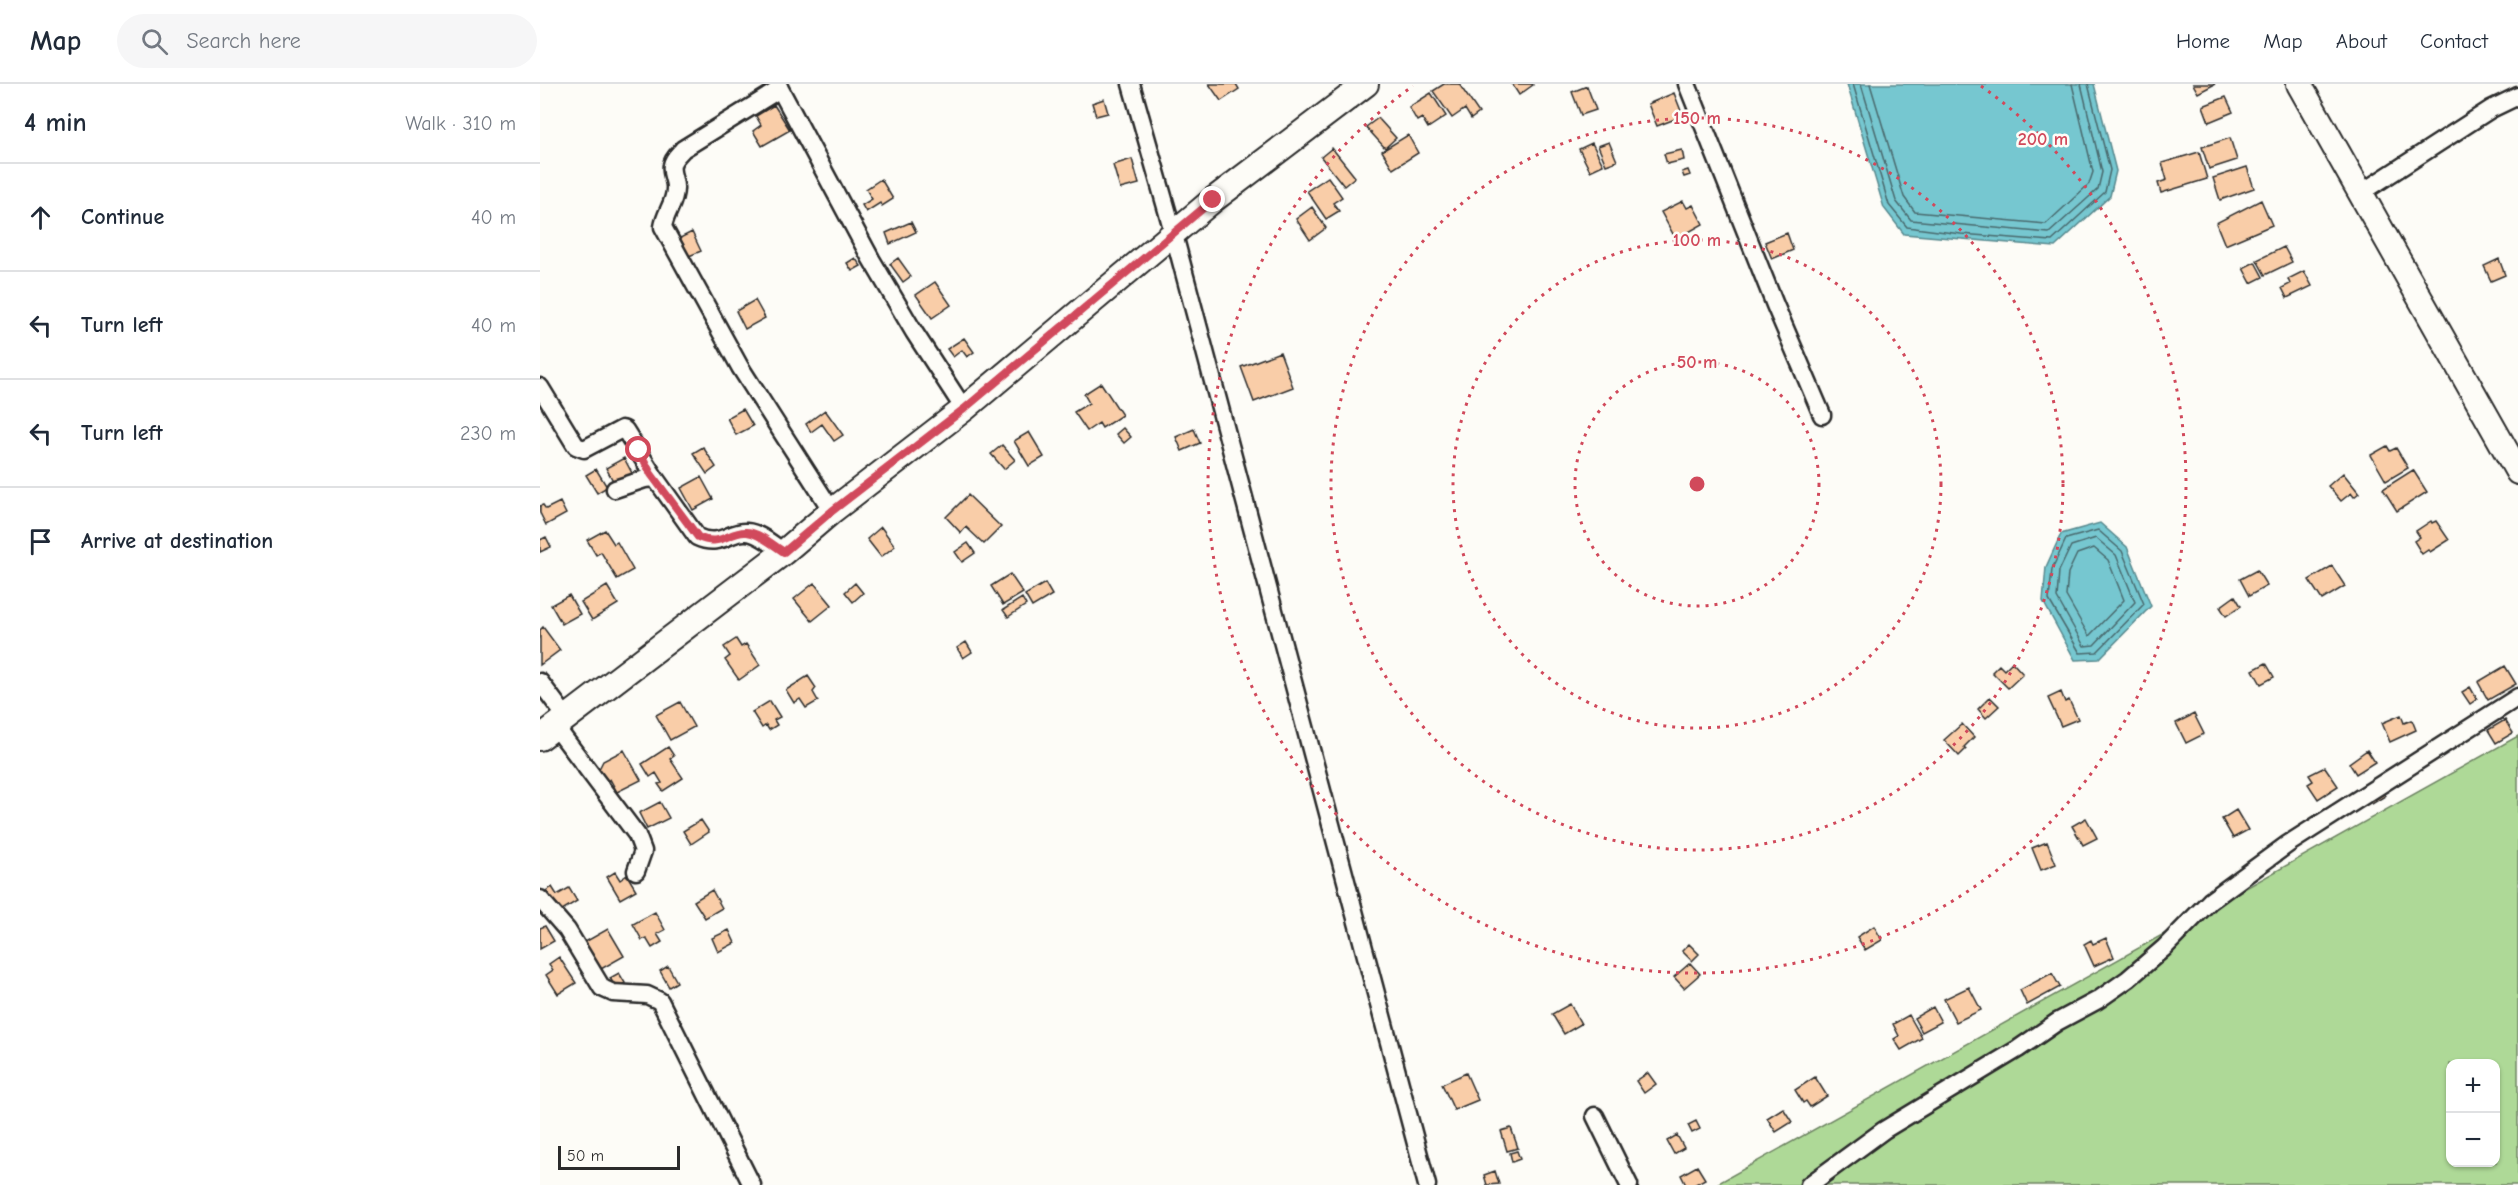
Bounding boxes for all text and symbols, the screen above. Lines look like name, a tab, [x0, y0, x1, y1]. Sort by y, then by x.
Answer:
search box	[117, 14, 537, 68]
text: Map	[30, 25, 81, 57]
icon: search	[138, 25, 171, 58]
text: Search here	[186, 28, 301, 54]
text: Home	[2176, 29, 2230, 53]
text: Map	[2263, 29, 2303, 53]
text: About	[2336, 29, 2387, 53]
text: Contact	[2420, 29, 2488, 53]
text: 4 min	[24, 108, 87, 138]
text: 150 m	[1673, 108, 1721, 129]
text: Walk · 310 m	[405, 112, 516, 135]
text: 200 m	[2018, 129, 2068, 150]
route end	[1199, 186, 1225, 212]
icon: ahead	[24, 201, 57, 234]
text: Continue	[81, 204, 164, 230]
text: 40 m	[471, 206, 516, 229]
text: 100 m	[1673, 230, 1721, 251]
icon: left	[24, 309, 57, 342]
text: Turn left	[81, 312, 163, 338]
text: 40 m	[471, 314, 516, 337]
text: 50 m	[1677, 352, 1717, 373]
icon: left	[24, 417, 57, 450]
text: Turn left	[81, 420, 163, 446]
text: 230 m	[460, 422, 516, 445]
route start	[625, 436, 651, 462]
centre of rings	[1687, 474, 1707, 494]
icon: arrive	[24, 525, 57, 558]
text: Arrive at destination	[81, 528, 273, 554]
map controls	[2446, 1059, 2500, 1167]
button: +	[2446, 1059, 2500, 1113]
button: −	[2446, 1113, 2500, 1167]
scale bar	[558, 1143, 680, 1170]
text: 50 m	[567, 1147, 604, 1165]

